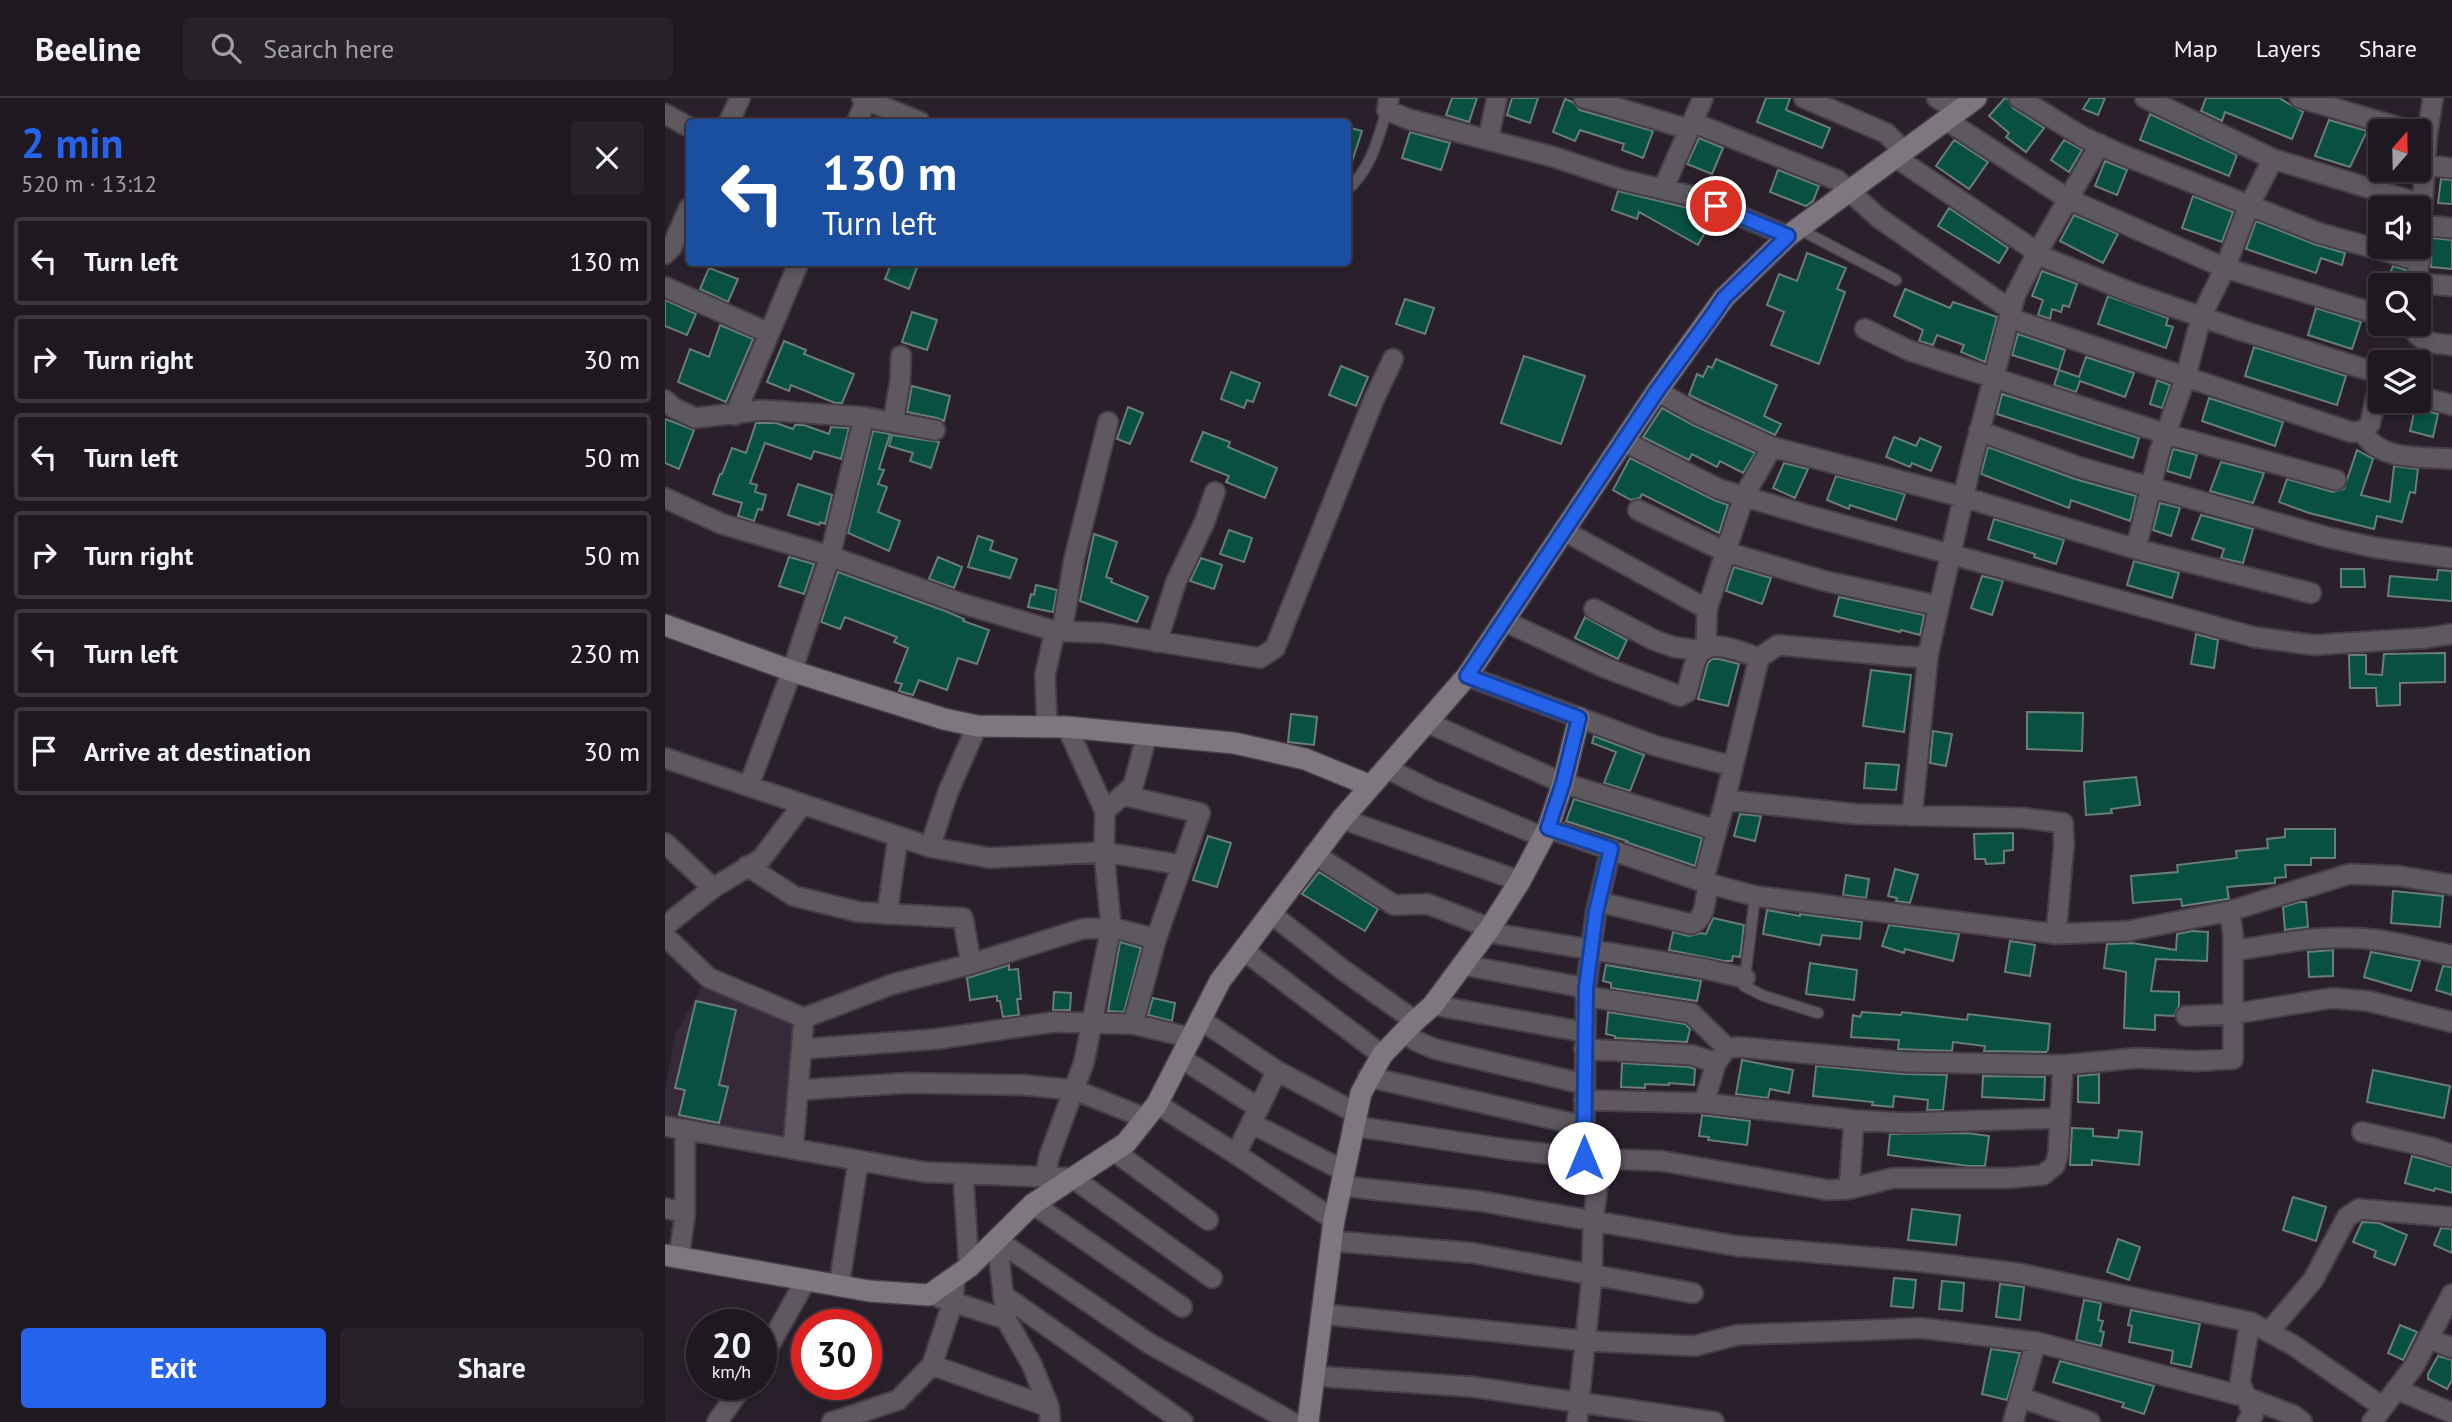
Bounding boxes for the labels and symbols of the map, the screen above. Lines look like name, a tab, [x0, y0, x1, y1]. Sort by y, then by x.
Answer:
north arrow	[2368, 119, 2431, 182]
pin	[1686, 176, 1746, 236]
position arrow	[1547, 1121, 1621, 1195]
speed limit sign: 30	[791, 1309, 882, 1400]

